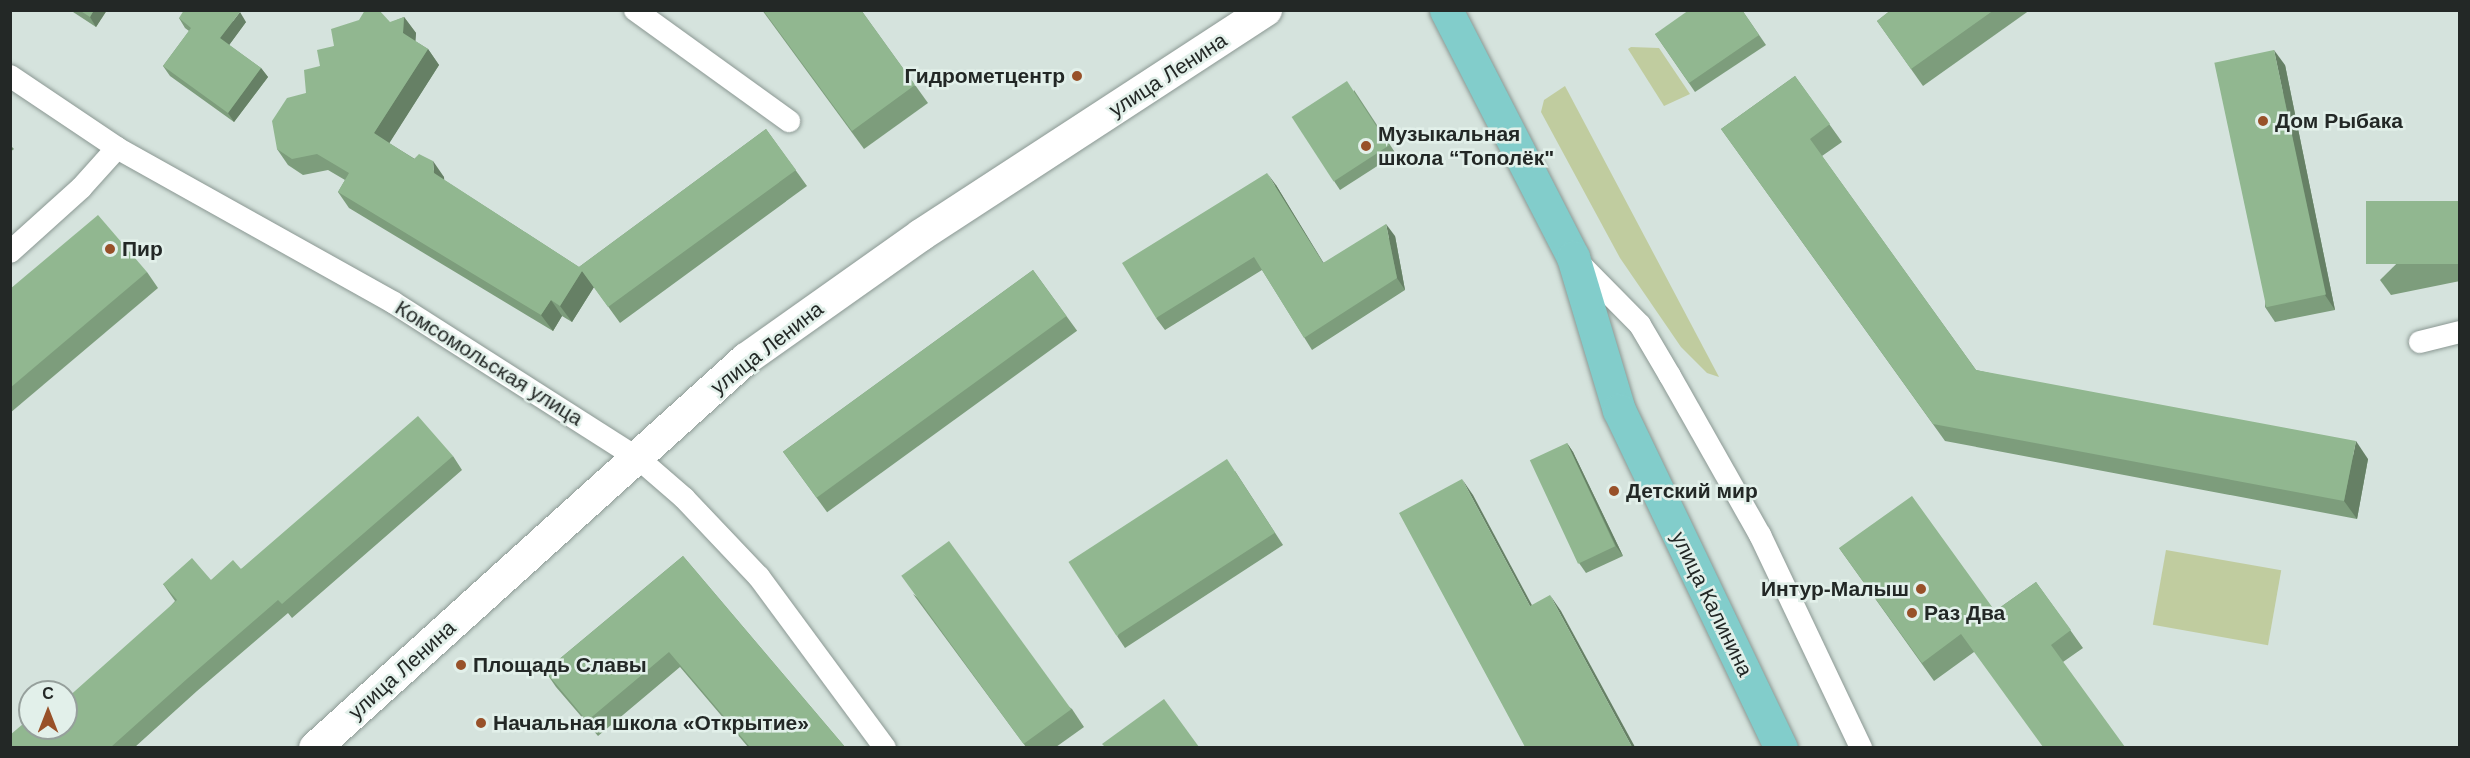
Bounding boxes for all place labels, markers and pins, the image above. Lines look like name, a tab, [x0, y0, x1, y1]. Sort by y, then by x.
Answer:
place label: Гидрометцентр	[904, 63, 1065, 89]
marker: Гидрометцентр	[1070, 69, 1084, 83]
place label: Дом Рыбака	[2275, 108, 2403, 134]
marker: Дом Рыбака	[2256, 114, 2270, 128]
place label: Музыкальная школа “Тополёк"	[1378, 121, 1554, 171]
marker: Музыкальная школа “Тополёк"	[1359, 139, 1373, 153]
place label: Пир	[122, 236, 163, 262]
marker: Пир	[103, 242, 117, 256]
place label: Детский мир	[1626, 478, 1758, 504]
marker: Детский мир	[1607, 484, 1621, 498]
place label: Интур-Малыш	[1761, 576, 1909, 602]
marker: Интур-Малыш	[1914, 582, 1928, 596]
place label: Раз Два	[1924, 600, 2005, 626]
marker: Раз Два	[1905, 606, 1919, 620]
place label: Площадь Славы	[473, 652, 647, 678]
marker: Площадь Славы	[454, 658, 468, 672]
place label: Начальная школа «Открытие»	[493, 710, 809, 736]
marker: Начальная школа «Открытие»	[474, 716, 488, 730]

